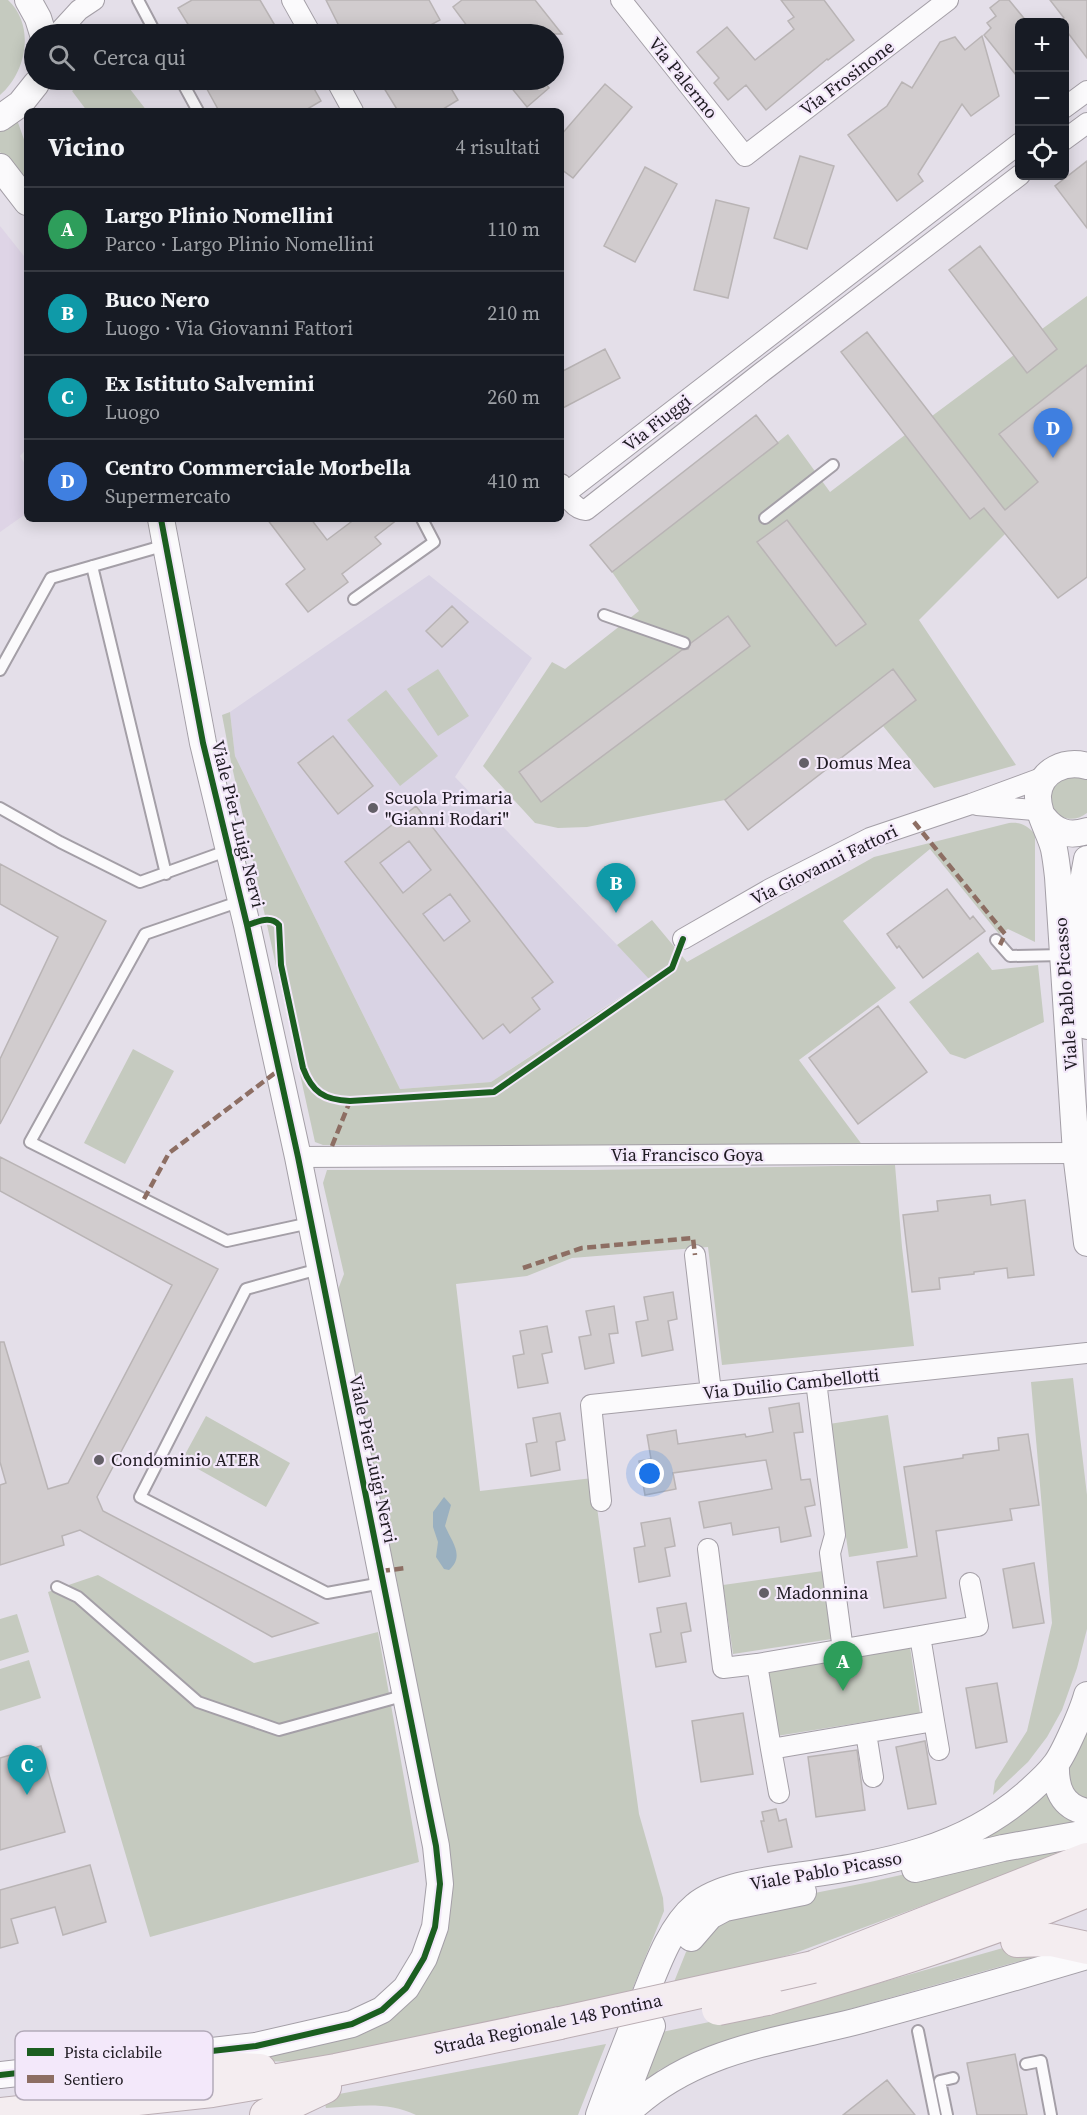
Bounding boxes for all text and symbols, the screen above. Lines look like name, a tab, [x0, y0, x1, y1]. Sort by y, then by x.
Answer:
map controls	[1015, 18, 1069, 180]
button: +	[1015, 18, 1069, 72]
search box	[24, 24, 564, 90]
street label: Via Palermo	[643, 32, 724, 124]
street label: Via Frosinone	[795, 34, 899, 121]
icon: search	[45, 41, 78, 74]
text: Cerca qui	[93, 42, 186, 72]
button: −	[1015, 72, 1069, 126]
button: locate	[1015, 126, 1069, 180]
text: Vicino	[48, 129, 125, 165]
text: 4 risultati	[455, 133, 540, 161]
text: Largo Plinio Nomellini	[105, 200, 333, 230]
text: A	[61, 215, 74, 243]
text: 110 m	[487, 215, 540, 243]
text: Parco · Largo Plinio Nomellini	[105, 230, 374, 258]
text: Buco Nero	[105, 284, 210, 314]
text: B	[61, 299, 74, 327]
text: 210 m	[487, 299, 540, 327]
text: Luogo · Via Giovanni Fattori	[105, 314, 353, 342]
text: Ex Istituto Salvemini	[105, 368, 314, 398]
text: C	[61, 383, 74, 411]
text: 260 m	[487, 383, 540, 411]
street label: Via Fiuggi	[617, 388, 696, 457]
text: Luogo	[105, 398, 160, 426]
pin: D	[1034, 408, 1072, 458]
text: Centro Commerciale Morbella	[105, 452, 411, 482]
text: D	[60, 467, 75, 495]
text: 410 m	[487, 467, 540, 495]
text: Supermercato	[105, 482, 231, 510]
street label: Viale Pier Luigi Nervi	[206, 738, 271, 910]
place label: Domus Mea	[816, 750, 912, 775]
marker: Domus Mea	[797, 756, 811, 770]
place label: Scuola Primaria "Gianni Rodari"	[385, 785, 513, 831]
marker: Scuola Primaria "Gianni Rodari"	[366, 801, 380, 815]
street label: Via Giovanni Fattori	[746, 818, 901, 911]
pin: B	[596, 864, 636, 913]
street label: Viale Pablo Picasso	[1048, 916, 1083, 1072]
street label: Via Francisco Goya	[611, 1142, 764, 1167]
street label: Via Duilio Cambellotti	[701, 1362, 880, 1405]
street label: Viale Pier Luigi Nervi	[343, 1372, 404, 1545]
place label: Condominio ATER	[111, 1447, 260, 1472]
marker: Condominio ATER	[92, 1453, 106, 1467]
your location	[635, 1459, 664, 1488]
place label: Madonnina	[776, 1580, 869, 1605]
marker: Madonnina	[757, 1586, 771, 1600]
pin: A	[824, 1642, 862, 1691]
pin: C	[8, 1746, 46, 1795]
street label: Viale Pablo Picasso	[748, 1845, 904, 1896]
street label: Strada Regionale 148 Pontina	[432, 1987, 665, 2060]
legend	[15, 2031, 213, 2100]
text: Pista ciclabile	[64, 2041, 162, 2063]
text: Sentiero	[64, 2068, 124, 2090]

